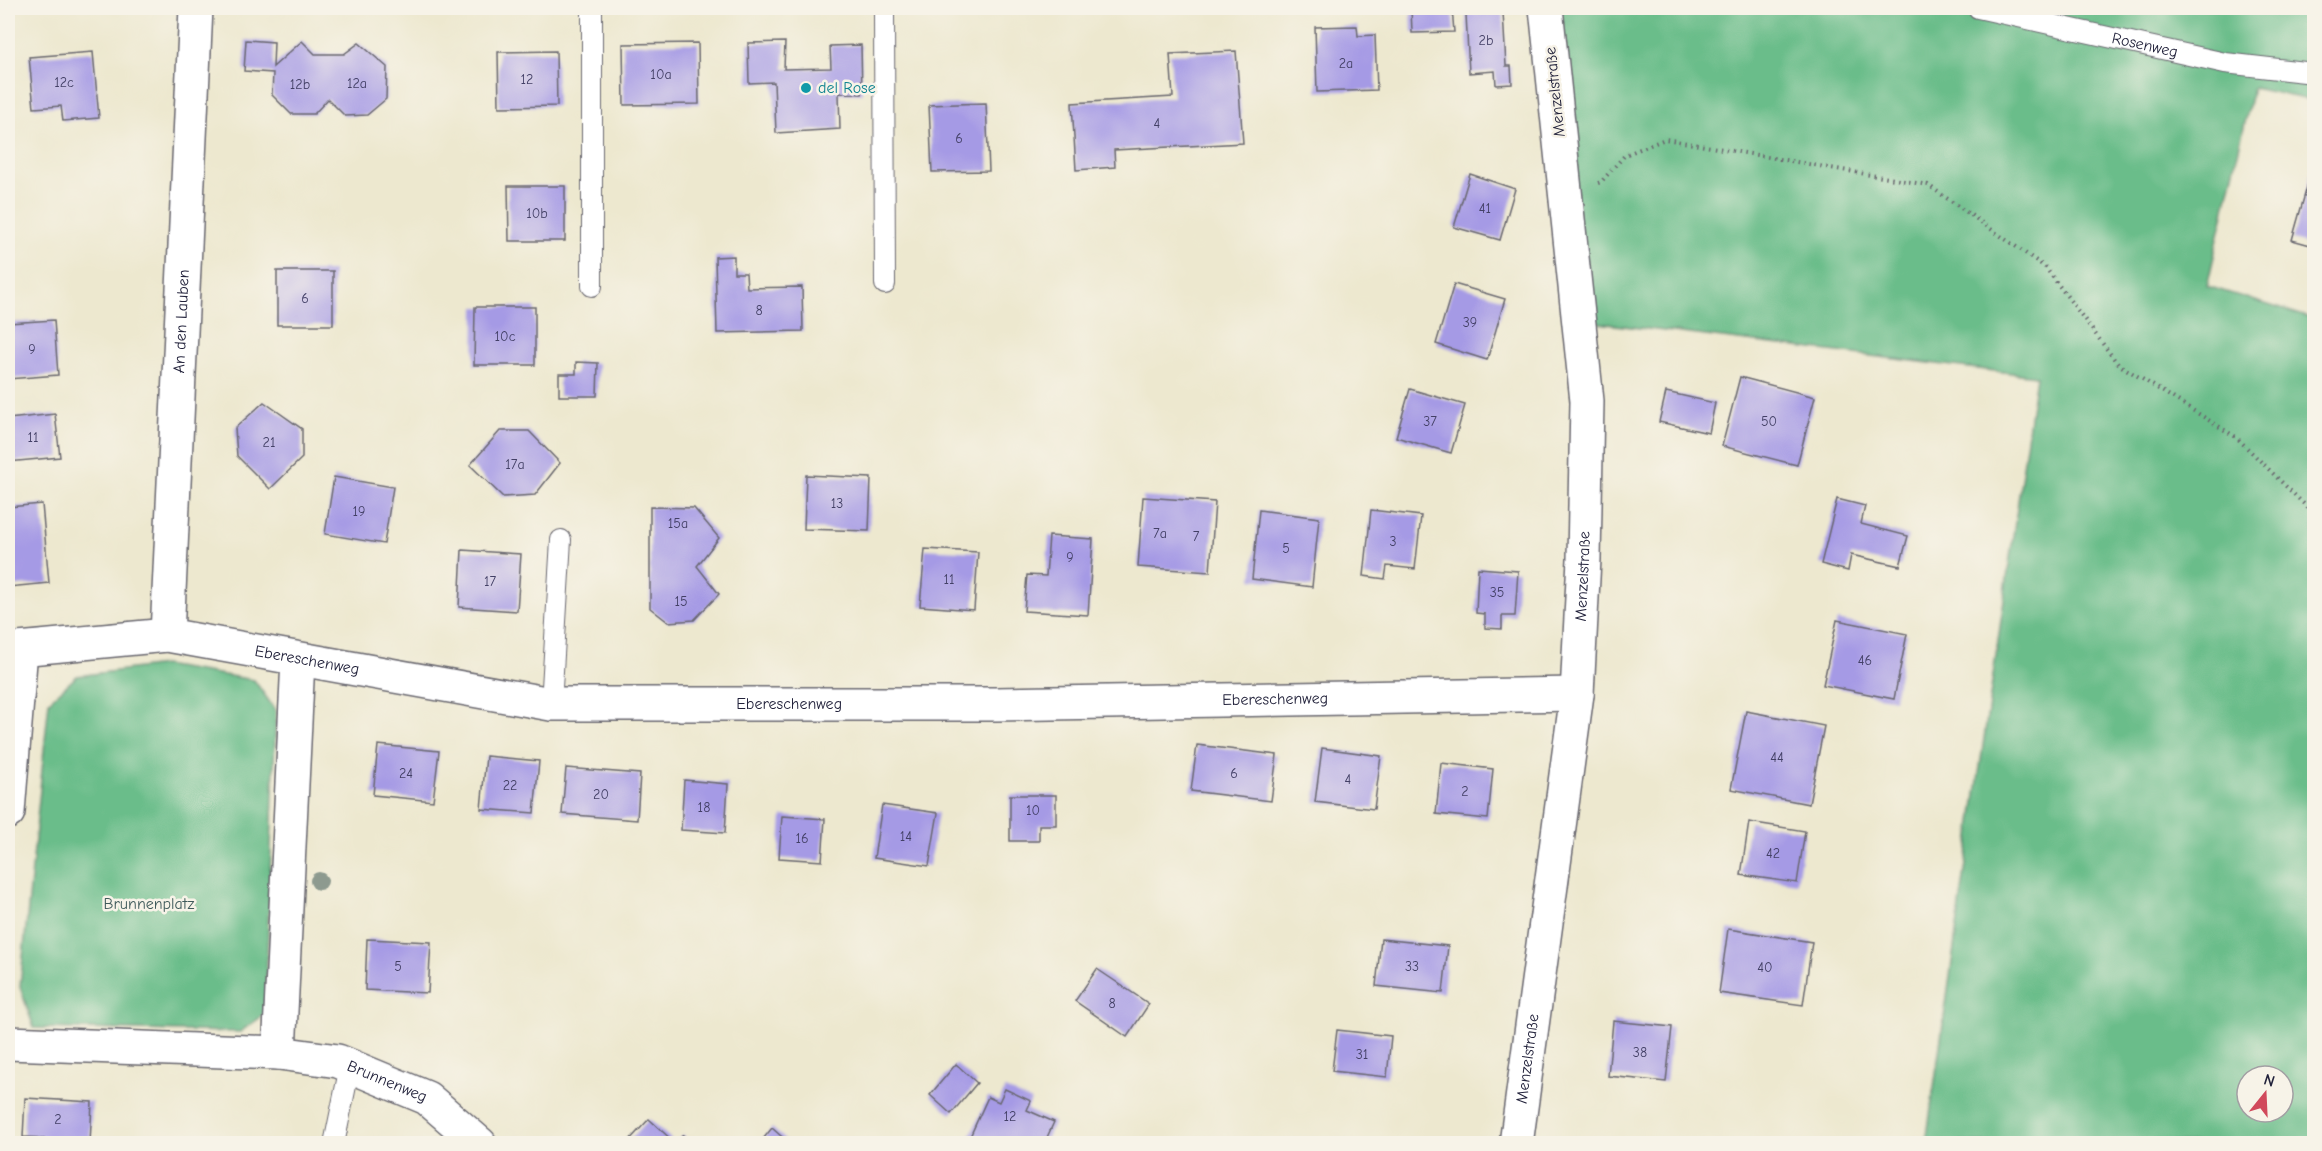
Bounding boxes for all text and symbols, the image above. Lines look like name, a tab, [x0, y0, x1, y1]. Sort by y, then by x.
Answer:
street label: Rosenweg	[2110, 29, 2180, 61]
house number: 2b	[1479, 32, 1493, 49]
street label: Menzelstraße	[1541, 46, 1569, 138]
house number: 2a	[1339, 55, 1353, 72]
house number: 10a	[650, 66, 672, 83]
house number: 12	[521, 71, 533, 88]
house number: 12c	[54, 74, 74, 91]
house number: 12a	[347, 75, 367, 92]
house number: 12b	[290, 76, 310, 93]
place label: del Rose	[818, 79, 876, 97]
marker: del Rose	[799, 81, 813, 95]
house number: 4	[1154, 115, 1161, 132]
house number: 6	[955, 130, 963, 147]
house number: 41	[1479, 200, 1491, 217]
house number: 10b	[526, 205, 548, 222]
street label: An den Lauben	[170, 269, 193, 374]
house number: 6	[301, 290, 309, 307]
house number: 8	[755, 302, 763, 319]
house number: 39	[1463, 314, 1477, 331]
house number: 10c	[495, 328, 516, 345]
house number: 9	[28, 341, 36, 358]
house number: 37	[1423, 413, 1437, 430]
house number: 50	[1761, 413, 1777, 430]
house number: 11	[27, 429, 39, 446]
house number: 21	[263, 434, 275, 451]
house number: 17a	[505, 456, 525, 473]
house number: 13	[831, 495, 843, 512]
house number: 19	[353, 503, 365, 520]
house number: 15a	[668, 515, 688, 532]
house number: 7a	[1153, 525, 1167, 542]
house number: 7	[1193, 528, 1200, 545]
street label: Menzelstraße	[1572, 531, 1594, 622]
house number: 3	[1389, 533, 1397, 550]
house number: 5	[1282, 540, 1290, 557]
house number: 9	[1066, 549, 1074, 566]
house number: 11	[943, 571, 955, 588]
house number: 17	[484, 573, 496, 590]
house number: 35	[1490, 584, 1504, 601]
house number: 15	[674, 593, 688, 610]
street label: Ebereschenweg	[253, 642, 361, 678]
house number: 46	[1858, 652, 1872, 669]
street label: Ebereschenweg	[1222, 689, 1328, 709]
street label: Ebereschenweg	[736, 695, 842, 713]
house number: 44	[1770, 749, 1784, 766]
house number: 24	[399, 765, 413, 782]
house number: 6	[1230, 765, 1238, 782]
house number: 4	[1345, 771, 1352, 788]
house number: 22	[503, 777, 517, 794]
house number: 2	[1461, 783, 1469, 800]
house number: 20	[593, 786, 609, 803]
house number: 18	[698, 799, 710, 816]
house number: 10	[1026, 802, 1040, 819]
house number: 14	[900, 828, 912, 845]
house number: 16	[795, 830, 809, 847]
house number: 42	[1766, 845, 1780, 862]
park label: Brunnenplatz	[104, 895, 194, 913]
house number: 5	[394, 958, 402, 975]
house number: 33	[1405, 958, 1419, 975]
house number: 40	[1757, 959, 1773, 976]
house number: 8	[1108, 995, 1116, 1012]
street label: Menzelstraße	[1513, 1013, 1543, 1105]
house number: 38	[1633, 1044, 1647, 1061]
house number: 31	[1356, 1046, 1368, 1063]
street label: Brunnenweg	[345, 1057, 430, 1106]
north arrow	[2235, 1064, 2295, 1124]
text: N	[2262, 1071, 2277, 1091]
house number: 12	[1004, 1108, 1016, 1125]
house number: 2	[54, 1111, 62, 1128]

